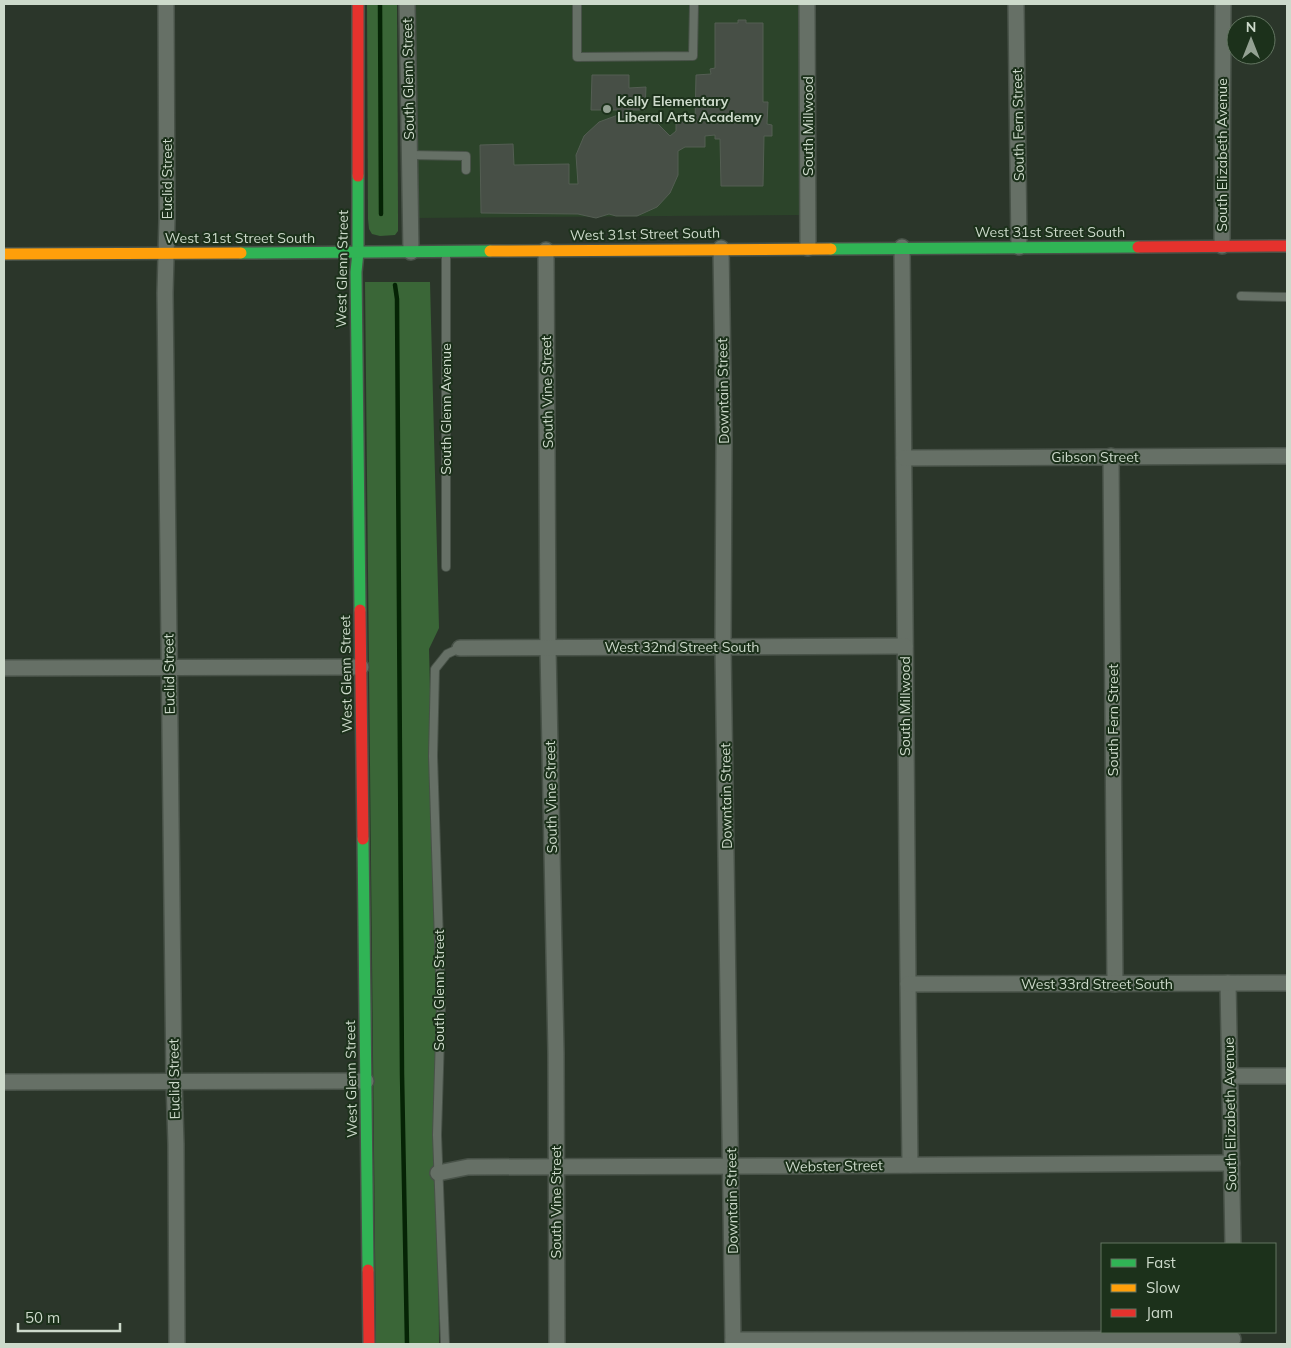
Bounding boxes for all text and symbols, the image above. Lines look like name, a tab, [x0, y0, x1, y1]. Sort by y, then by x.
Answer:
north arrow	[1226, 15, 1276, 65]
street label: South Glenn Street	[398, 18, 418, 140]
text: N	[1246, 18, 1256, 36]
street label: South Fern Street	[1008, 69, 1028, 181]
street label: South Millwood	[799, 76, 817, 176]
street label: South Elizabeth Avenue	[1213, 78, 1231, 232]
place label: Kelly Elementary Liberal Arts Academy	[617, 92, 762, 126]
marker: Kelly Elementary Liberal Arts Academy	[601, 103, 613, 115]
street label: Euclid Street	[158, 139, 176, 219]
street label: West Glenn Street	[332, 210, 352, 328]
street label: West 31st Street South	[975, 223, 1125, 241]
street label: West 31st Street South	[570, 224, 720, 244]
street label: West 31st Street South	[165, 229, 315, 247]
street label: South Vine Street	[537, 335, 557, 449]
street label: Downtain Street	[713, 338, 733, 444]
street label: South Glenn Avenue	[437, 343, 455, 475]
street label: Gibson Street	[1051, 448, 1139, 466]
street label: West Glenn Street	[336, 615, 356, 733]
street label: Euclid Street	[159, 633, 179, 714]
street label: West 32nd Street South	[604, 638, 760, 656]
street label: South Millwood	[896, 656, 914, 756]
street label: South Fern Street	[1104, 664, 1122, 776]
street label: South Vine Street	[541, 740, 561, 854]
street label: Downtain Street	[716, 743, 736, 849]
street label: South Glenn Street	[430, 929, 448, 1051]
street label: West 33rd Street South	[1021, 975, 1173, 993]
street label: West Glenn Street	[341, 1020, 361, 1138]
street label: South Elizabeth Avenue	[1220, 1037, 1240, 1191]
street label: Euclid Street	[164, 1038, 184, 1119]
street label: South Vine Street	[547, 1145, 565, 1258]
street label: Downtain Street	[722, 1148, 742, 1254]
street label: Webster Street	[785, 1156, 883, 1176]
legend	[1101, 1243, 1276, 1333]
text: Fast	[1146, 1253, 1176, 1272]
text: Slow	[1146, 1278, 1180, 1297]
scale bar	[18, 1300, 120, 1332]
text: Jam	[1146, 1303, 1173, 1322]
text: 50 m	[25, 1308, 60, 1327]

